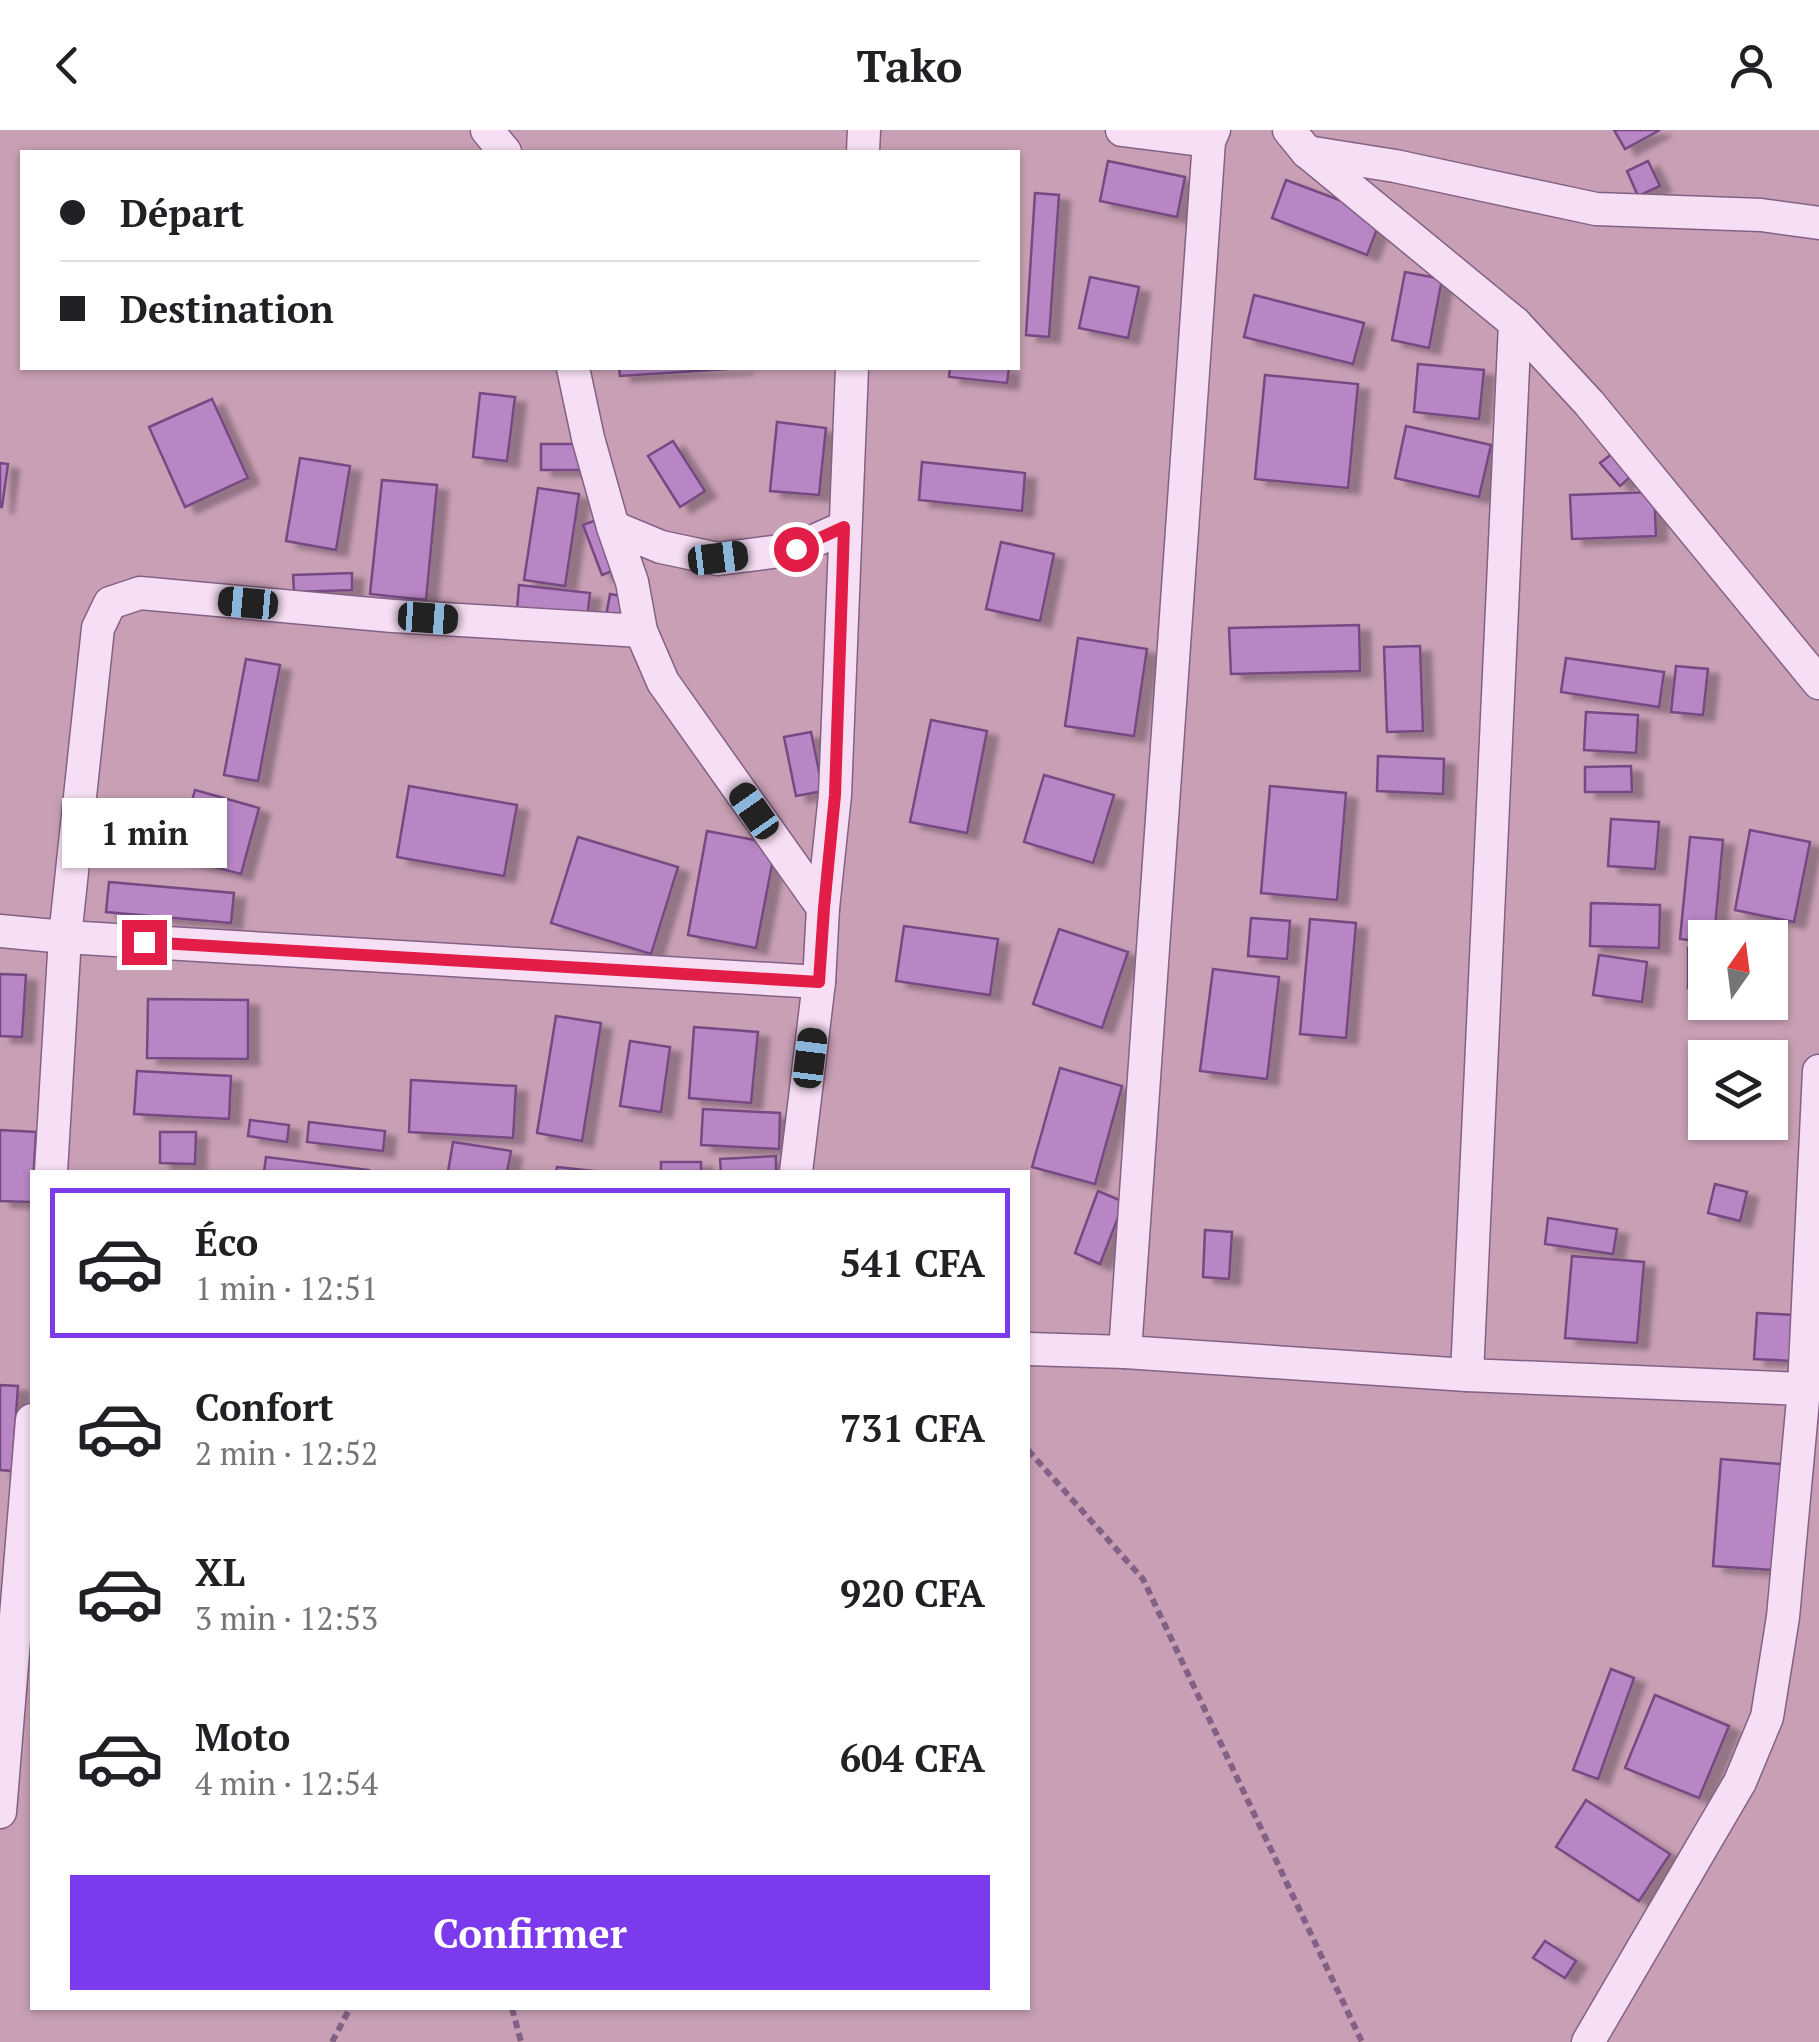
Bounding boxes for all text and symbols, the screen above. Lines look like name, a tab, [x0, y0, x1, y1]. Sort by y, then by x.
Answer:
text: Tako	[856, 35, 963, 95]
icon: back	[40, 38, 95, 93]
icon: person	[1724, 38, 1779, 93]
text: Départ	[120, 188, 244, 238]
text: Destination	[120, 284, 334, 334]
route start	[774, 527, 819, 572]
car	[686, 539, 750, 577]
car	[217, 585, 279, 621]
car	[397, 601, 459, 635]
car	[725, 778, 783, 844]
callout: 1 min	[62, 797, 226, 867]
text: 1 min	[101, 812, 188, 854]
route end	[122, 920, 167, 965]
north arrow	[1688, 920, 1788, 1020]
map controls	[1688, 920, 1788, 1140]
car	[791, 1026, 829, 1090]
button: layers	[1688, 1040, 1788, 1140]
text: Éco	[195, 1217, 258, 1267]
icon: car	[75, 1218, 165, 1308]
text: 541 CFA	[840, 1238, 985, 1288]
text: 1 min · 12:51	[195, 1267, 378, 1309]
text: Confort	[195, 1382, 334, 1432]
icon: car	[75, 1383, 165, 1473]
text: 731 CFA	[840, 1403, 985, 1453]
text: 2 min · 12:52	[195, 1432, 378, 1474]
text: XL	[195, 1547, 245, 1597]
icon: car	[75, 1548, 165, 1638]
text: 920 CFA	[840, 1568, 985, 1618]
text: 3 min · 12:53	[195, 1597, 378, 1639]
text: Moto	[195, 1712, 290, 1762]
icon: car	[75, 1713, 165, 1803]
text: 604 CFA	[840, 1733, 985, 1783]
text: 4 min · 12:54	[195, 1762, 378, 1804]
button: Confirmer	[70, 1875, 990, 1990]

